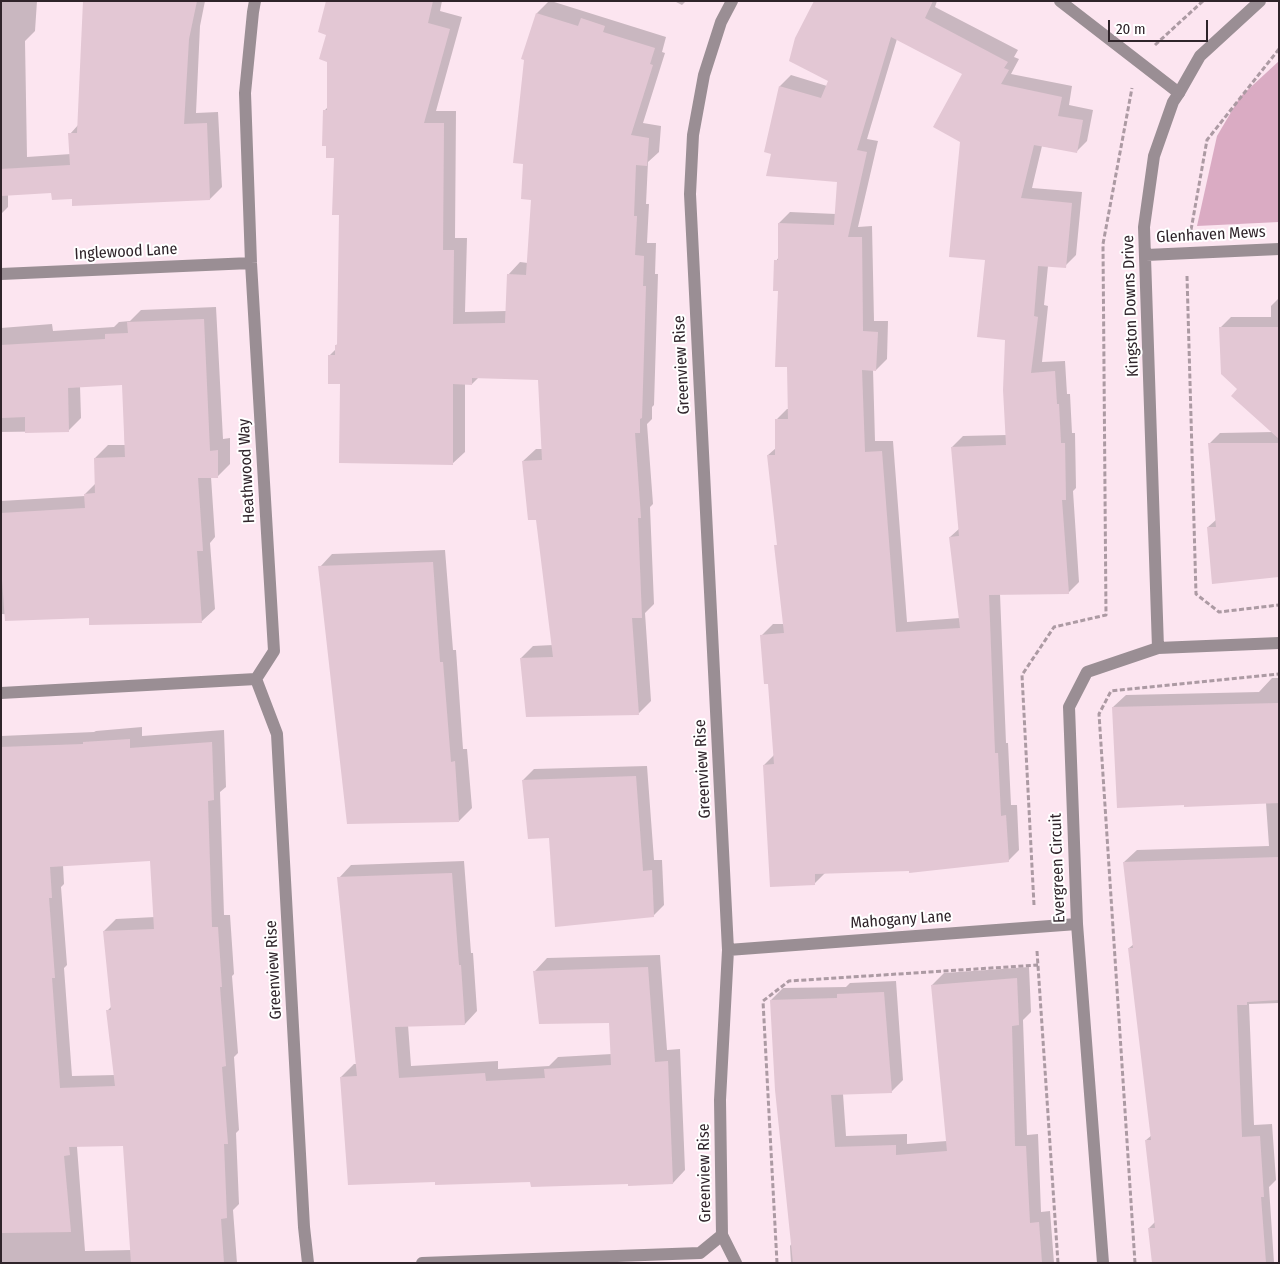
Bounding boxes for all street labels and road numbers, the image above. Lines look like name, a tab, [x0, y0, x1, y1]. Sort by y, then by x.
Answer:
street label: Glenhaven Mews	[1156, 223, 1266, 247]
street label: Kingston Downs Drive	[1119, 235, 1143, 377]
street label: Inglewood Lane	[74, 240, 178, 264]
street label: Greenview Rise	[670, 315, 694, 415]
street label: Heathwood Way	[235, 418, 259, 524]
street label: Greenview Rise	[691, 719, 715, 819]
street label: Evergreen Circuit	[1046, 813, 1070, 923]
street label: Mahogany Lane	[850, 907, 952, 933]
street label: Greenview Rise	[262, 920, 286, 1020]
street label: Greenview Rise	[695, 1123, 715, 1223]

